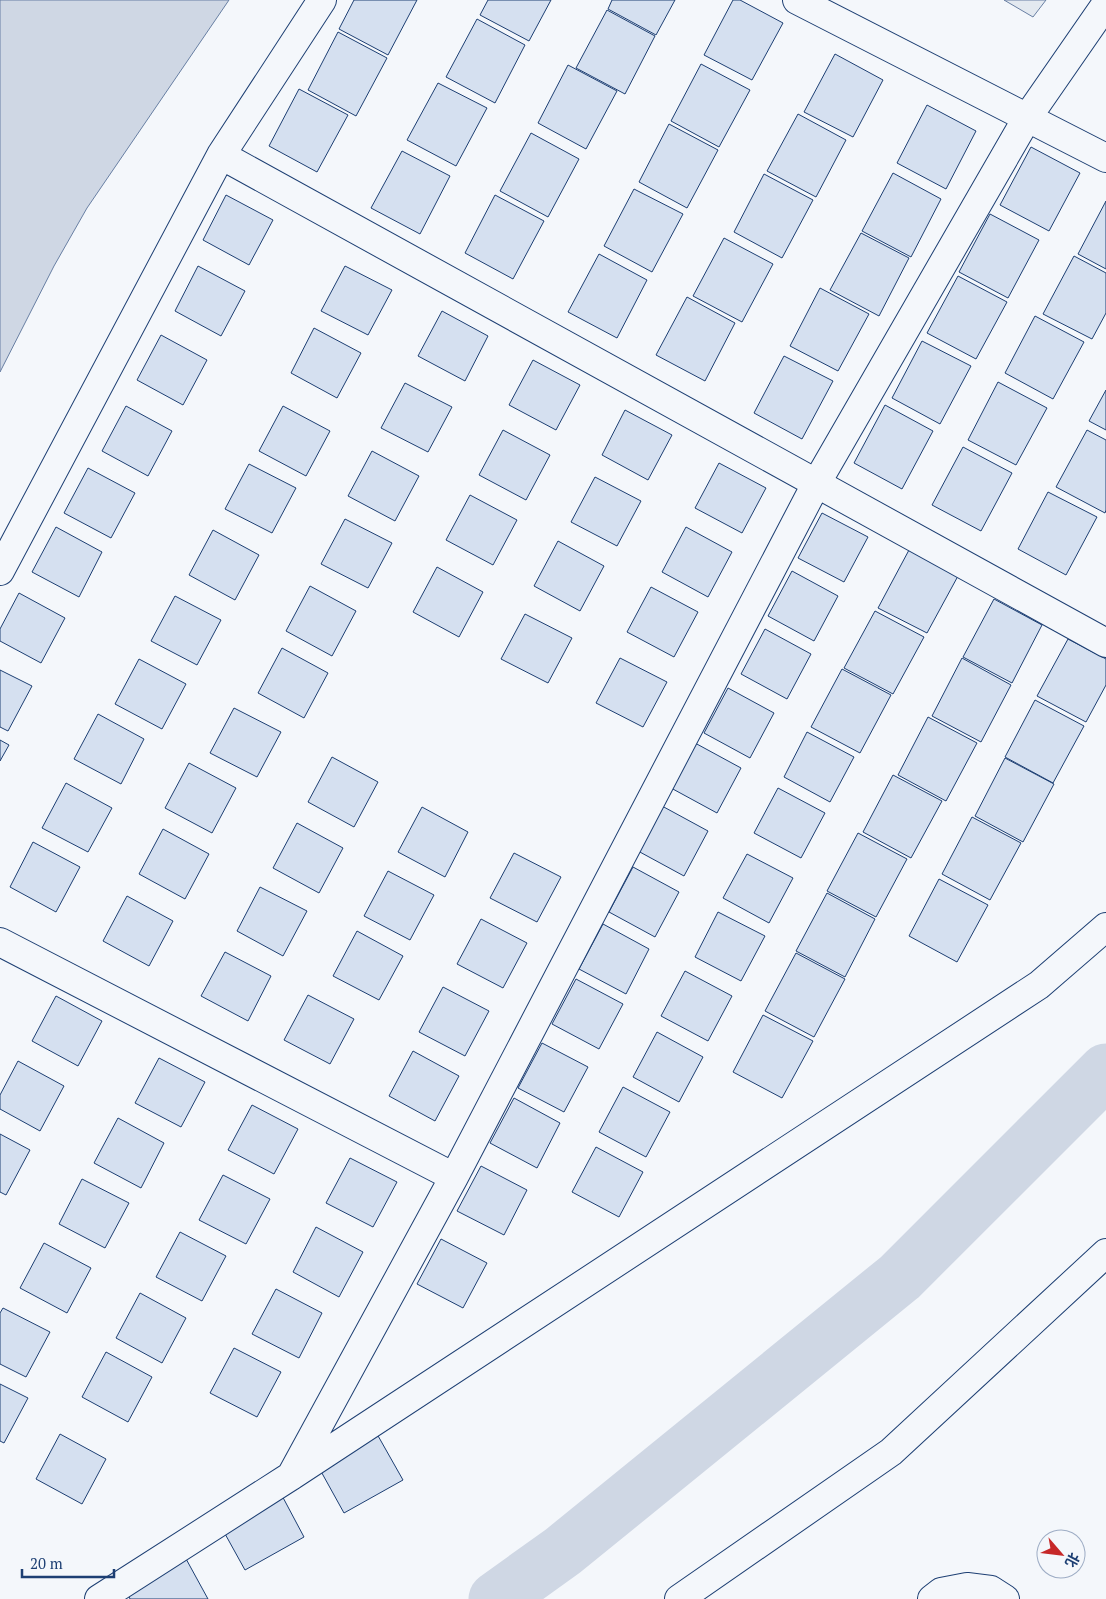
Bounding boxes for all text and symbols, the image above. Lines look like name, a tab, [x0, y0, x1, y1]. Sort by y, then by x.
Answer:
north arrow	[1036, 1529, 1086, 1579]
scale bar	[22, 1546, 115, 1578]
text: 北	[1061, 1550, 1085, 1571]
text: 20 m	[30, 1553, 63, 1573]

